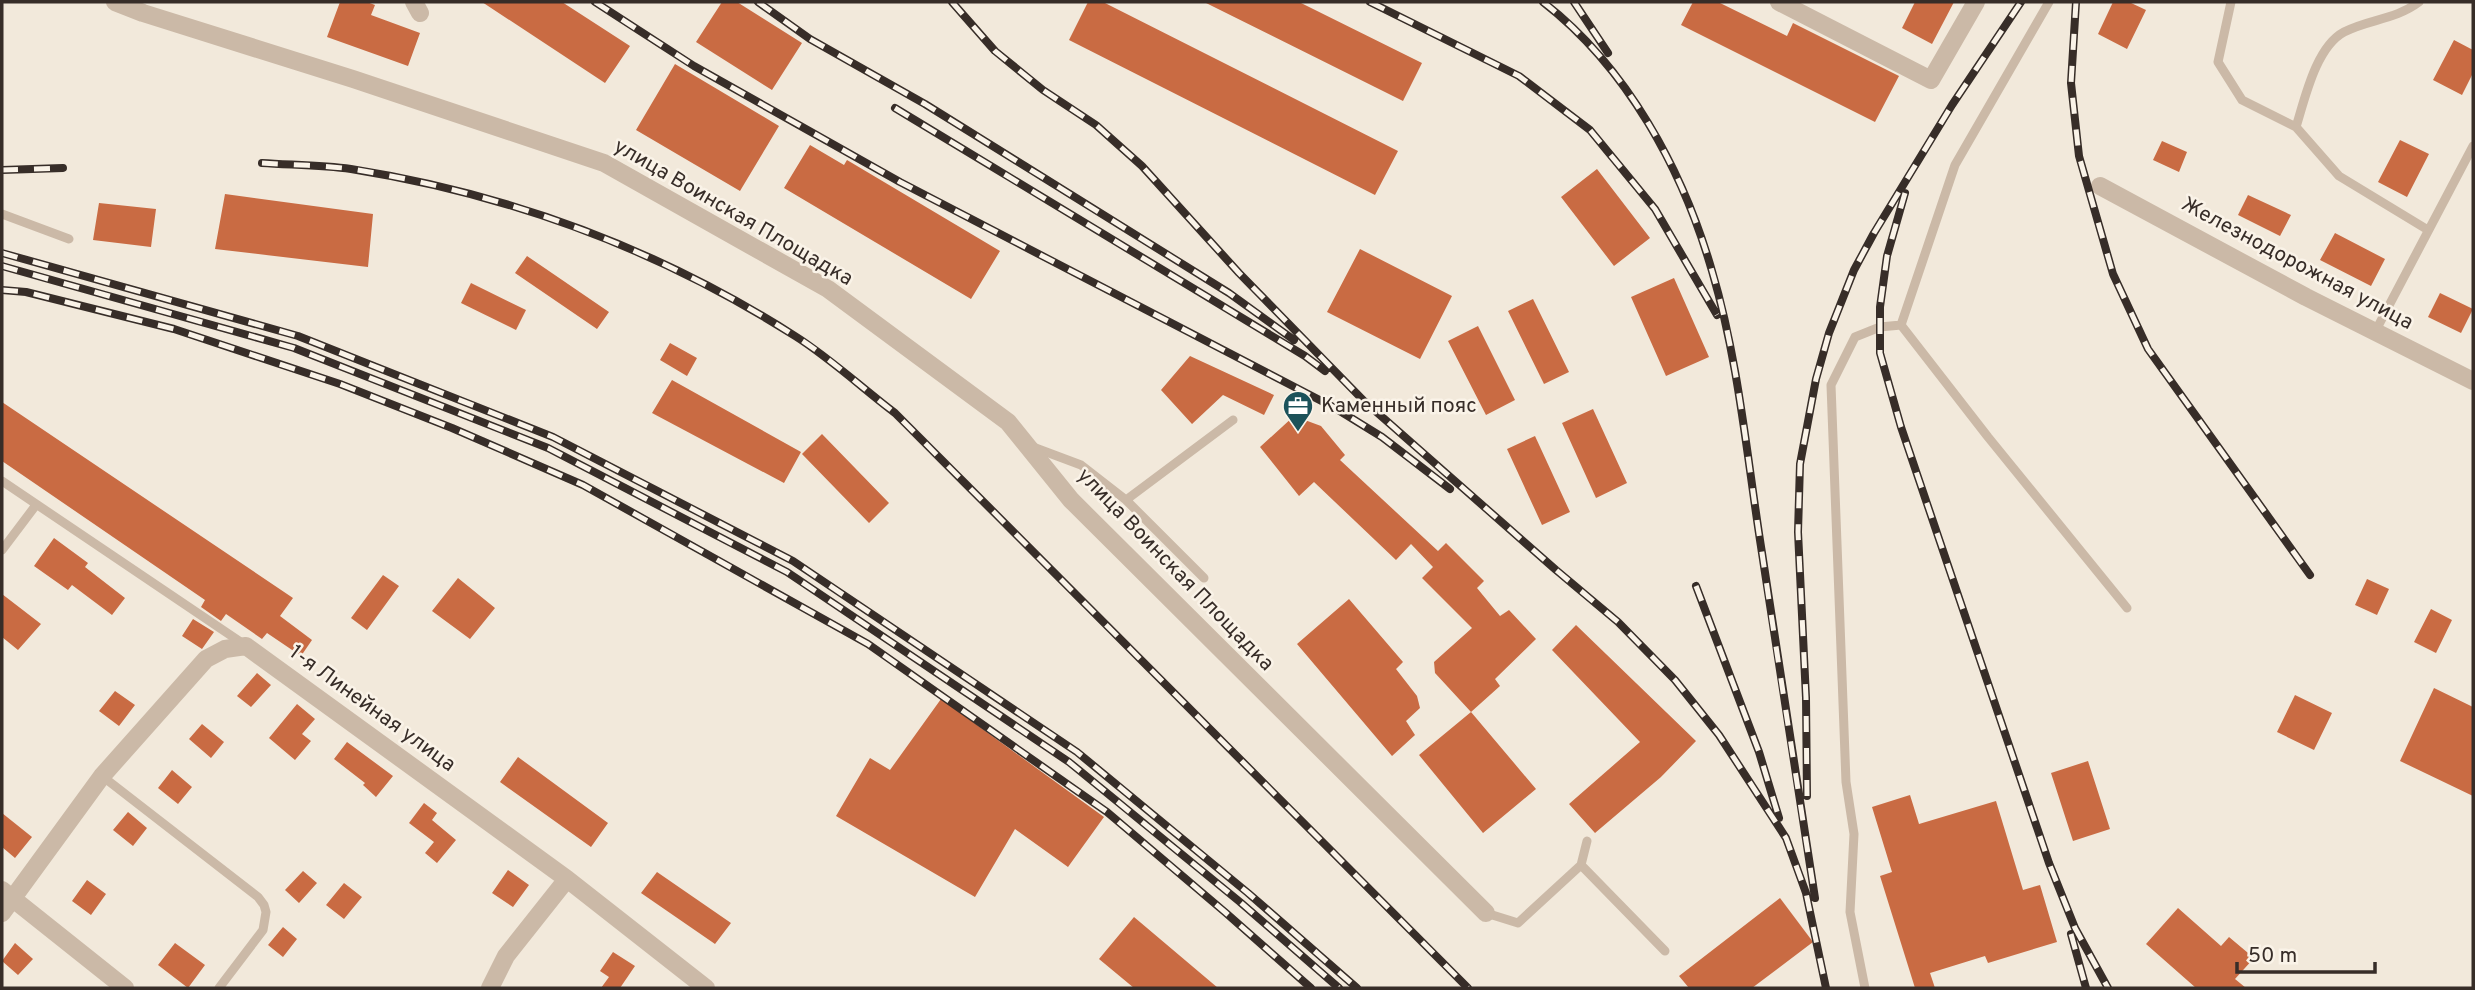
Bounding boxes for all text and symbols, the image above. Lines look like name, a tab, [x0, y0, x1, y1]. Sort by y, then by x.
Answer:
street label: улица Воинская Площадка	[608, 133, 858, 293]
street label: Железнодорожная улица	[2176, 191, 2418, 337]
office icon: Каменный пояс	[1281, 389, 1315, 433]
place label: Каменный пояс	[1321, 393, 1477, 420]
street label: улица Воинская Площадка	[1071, 463, 1279, 677]
street label: 1-я Линейная улица	[283, 639, 461, 779]
scale bar	[2237, 930, 2375, 974]
text: 50 m	[2248, 943, 2297, 970]

